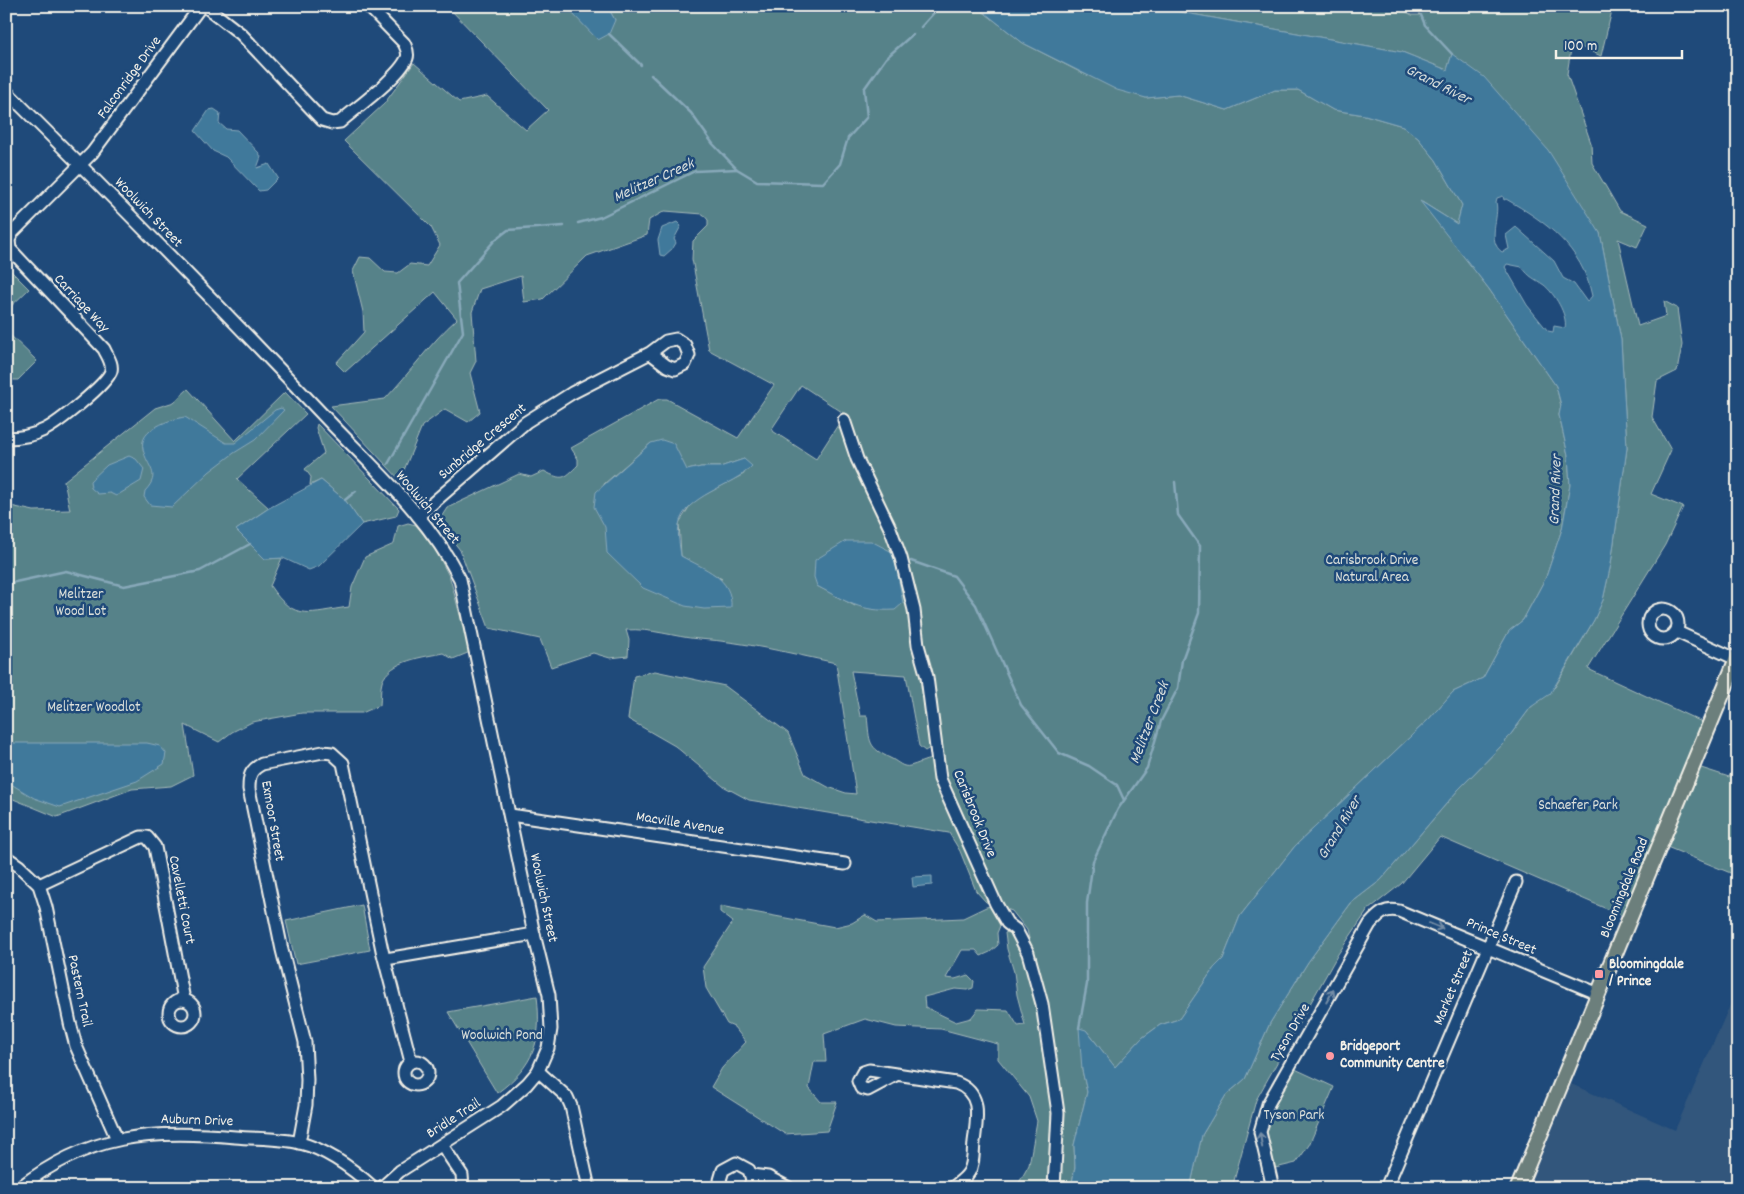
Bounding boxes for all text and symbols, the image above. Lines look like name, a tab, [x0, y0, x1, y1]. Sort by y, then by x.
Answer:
scale bar	[1556, 28, 1683, 60]
street label: Falconridge Drive	[92, 32, 168, 124]
text: 100 m	[1564, 36, 1597, 58]
water label: Grand River	[1401, 59, 1476, 112]
water label: Melitzer Creek	[610, 152, 699, 209]
street label: Woolwich Street	[109, 173, 188, 254]
street label: Carriage Way	[48, 270, 115, 339]
street label: Sunbridge Crescent	[434, 398, 532, 486]
water label: Grand River	[1543, 452, 1569, 526]
street label: Woolwich Street	[389, 466, 465, 550]
park label: Carisbrook Drive Natural Area	[1326, 550, 1419, 589]
park label: Melitzer Wood Lot	[56, 584, 107, 623]
water label: Melitzer Creek	[1124, 677, 1177, 767]
park label: Melitzer Woodlot	[47, 697, 141, 719]
street label: Carisbrook Drive	[946, 767, 1002, 862]
street label: Exmoor Street	[254, 779, 290, 863]
water label: Grand River	[1312, 790, 1369, 864]
park label: Schaefer Park	[1538, 795, 1618, 817]
street label: Macville Avenue	[634, 806, 726, 842]
street label: Bloomingdale Road	[1595, 835, 1655, 941]
street label: Woolwich Street	[523, 851, 563, 945]
street label: Cavelletti Court	[162, 854, 200, 947]
street label: Prince Street	[1462, 912, 1540, 962]
one-way arrow	[1428, 922, 1443, 932]
street label: Market Street	[1428, 947, 1480, 1029]
street label: Pastern Trail	[61, 953, 97, 1029]
place label: Bloomingdale / Prince	[1608, 954, 1684, 993]
marker: Bloomingdale / Prince	[1593, 968, 1605, 980]
one-way arrow	[1325, 989, 1335, 1003]
street label: Tyson Drive	[1265, 999, 1317, 1066]
park label: Woolwich Pond	[461, 1025, 543, 1047]
place label: Bridgeport Community Centre	[1340, 1036, 1445, 1075]
marker: Bridgeport Community Centre	[1324, 1050, 1336, 1062]
street label: Bridle Trail	[422, 1093, 486, 1145]
park label: Tyson Park	[1264, 1105, 1325, 1127]
street label: Auburn Drive	[160, 1109, 234, 1133]
one-way arrow	[1256, 1133, 1266, 1149]

